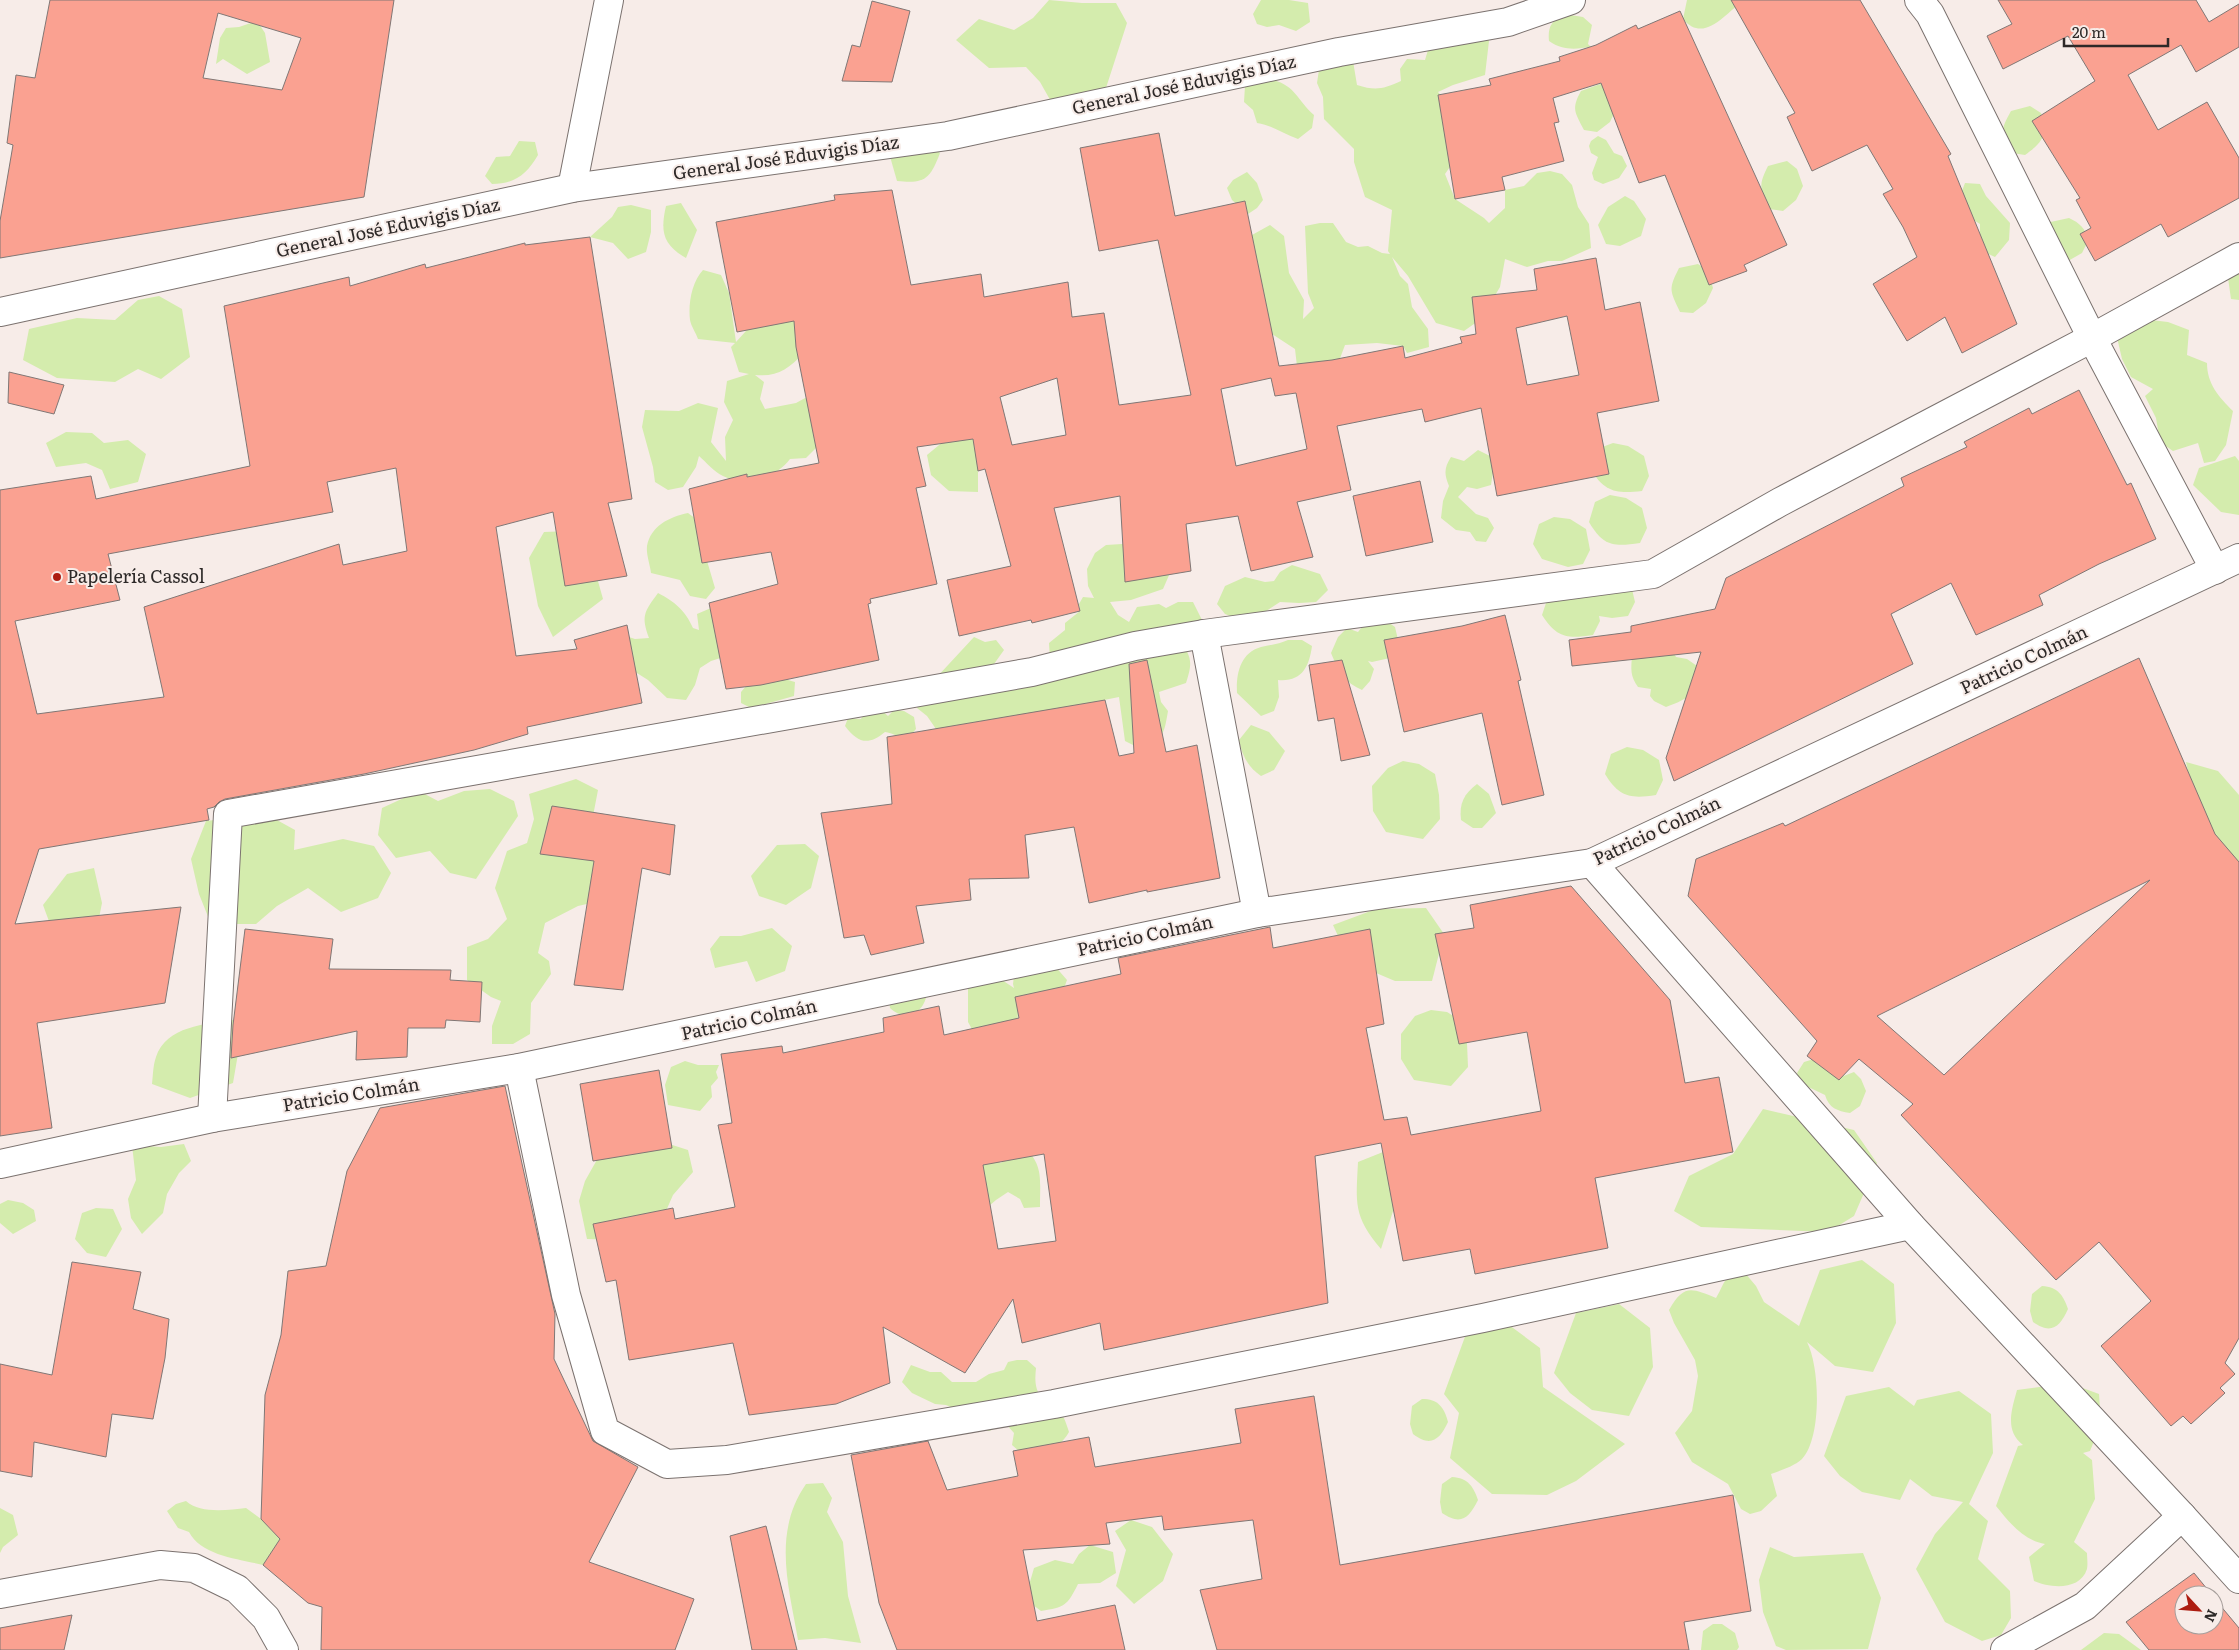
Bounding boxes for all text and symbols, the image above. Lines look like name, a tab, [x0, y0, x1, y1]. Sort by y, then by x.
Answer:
scale bar	[2064, 15, 2168, 47]
text: 20 m	[2072, 20, 2106, 43]
street label: General José Eduvigis Díaz	[1069, 47, 1298, 120]
street label: General José Eduvigis Díaz	[671, 127, 901, 186]
street label: General José Eduvigis Díaz	[273, 190, 502, 263]
place label: Papelería Cassol	[67, 562, 205, 589]
marker: Papelería Cassol	[51, 571, 63, 583]
street label: Patricio Colmán	[1955, 617, 2092, 700]
street label: Patricio Colmán	[1588, 788, 1725, 871]
street label: Patricio Colmán	[1074, 907, 1215, 962]
street label: Patricio Colmán	[678, 991, 819, 1046]
street label: Patricio Colmán	[280, 1069, 421, 1118]
north arrow	[2174, 1585, 2224, 1635]
text: N	[2200, 1606, 2223, 1626]

